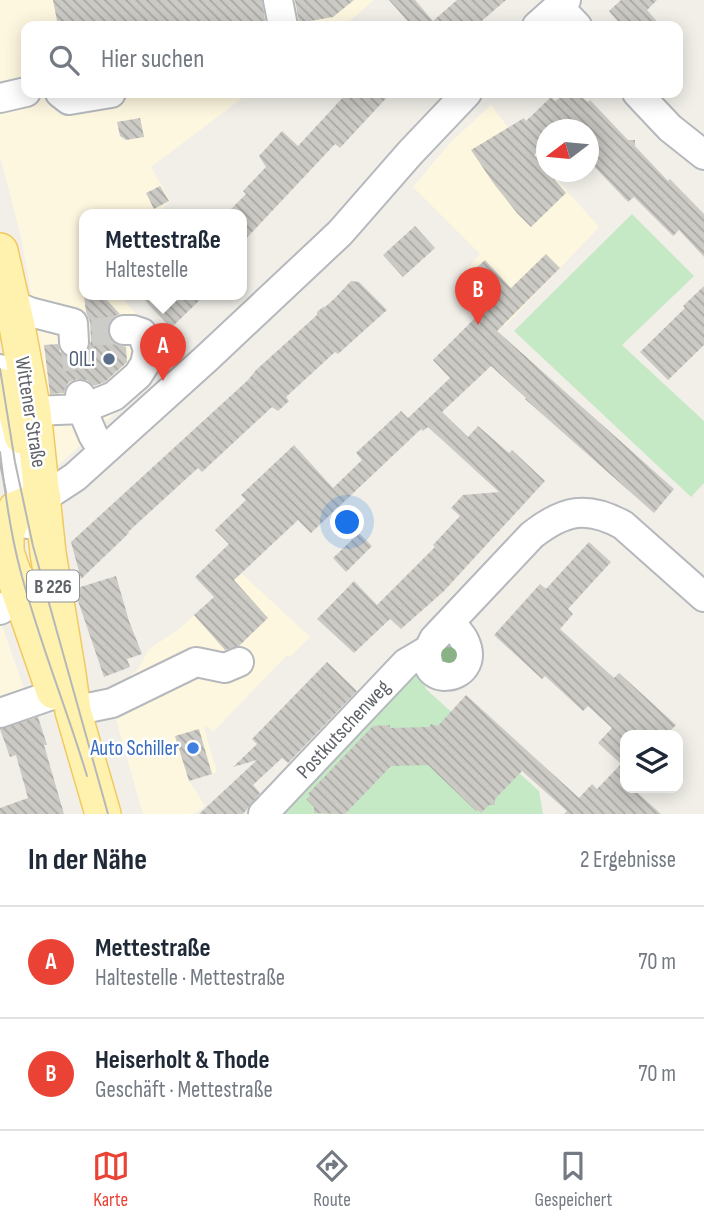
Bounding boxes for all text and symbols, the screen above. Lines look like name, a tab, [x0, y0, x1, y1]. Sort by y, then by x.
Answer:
search box	[21, 21, 683, 98]
icon: search	[45, 41, 83, 79]
text: Hier suchen	[101, 44, 204, 75]
north arrow	[536, 119, 599, 182]
popup	[79, 209, 247, 300]
text: Mettestraße	[105, 225, 221, 256]
text: Haltestelle	[105, 256, 188, 284]
pin: B	[455, 267, 501, 325]
pin: A	[140, 323, 186, 381]
place label: OIL!	[69, 347, 95, 372]
marker: OIL!	[101, 351, 117, 367]
street label: Wittener Straße	[9, 355, 52, 469]
your location	[330, 505, 364, 539]
road number: B 226	[27, 570, 79, 601]
street label: Postkutschenweg	[291, 675, 395, 784]
map controls	[620, 730, 683, 793]
button: layers	[620, 730, 683, 793]
place label: Auto Schiller	[89, 736, 179, 761]
marker: Auto Schiller	[185, 740, 201, 756]
text: In der Nähe	[28, 842, 147, 878]
text: 2 Ergebnisse	[580, 846, 676, 874]
text: Mettestraße	[95, 933, 211, 964]
text: A	[46, 948, 56, 976]
text: 70 m	[638, 948, 676, 976]
text: Haltestelle · Mettestraße	[95, 964, 285, 992]
text: Heiserholt & Thode	[95, 1045, 270, 1076]
text: B	[46, 1060, 56, 1088]
text: 70 m	[638, 1060, 676, 1088]
text: Geschäft · Mettestraße	[95, 1076, 273, 1104]
tab: Karte	[92, 1147, 130, 1212]
tab: Route	[313, 1147, 351, 1212]
tab: Gespeichert	[534, 1147, 612, 1212]

